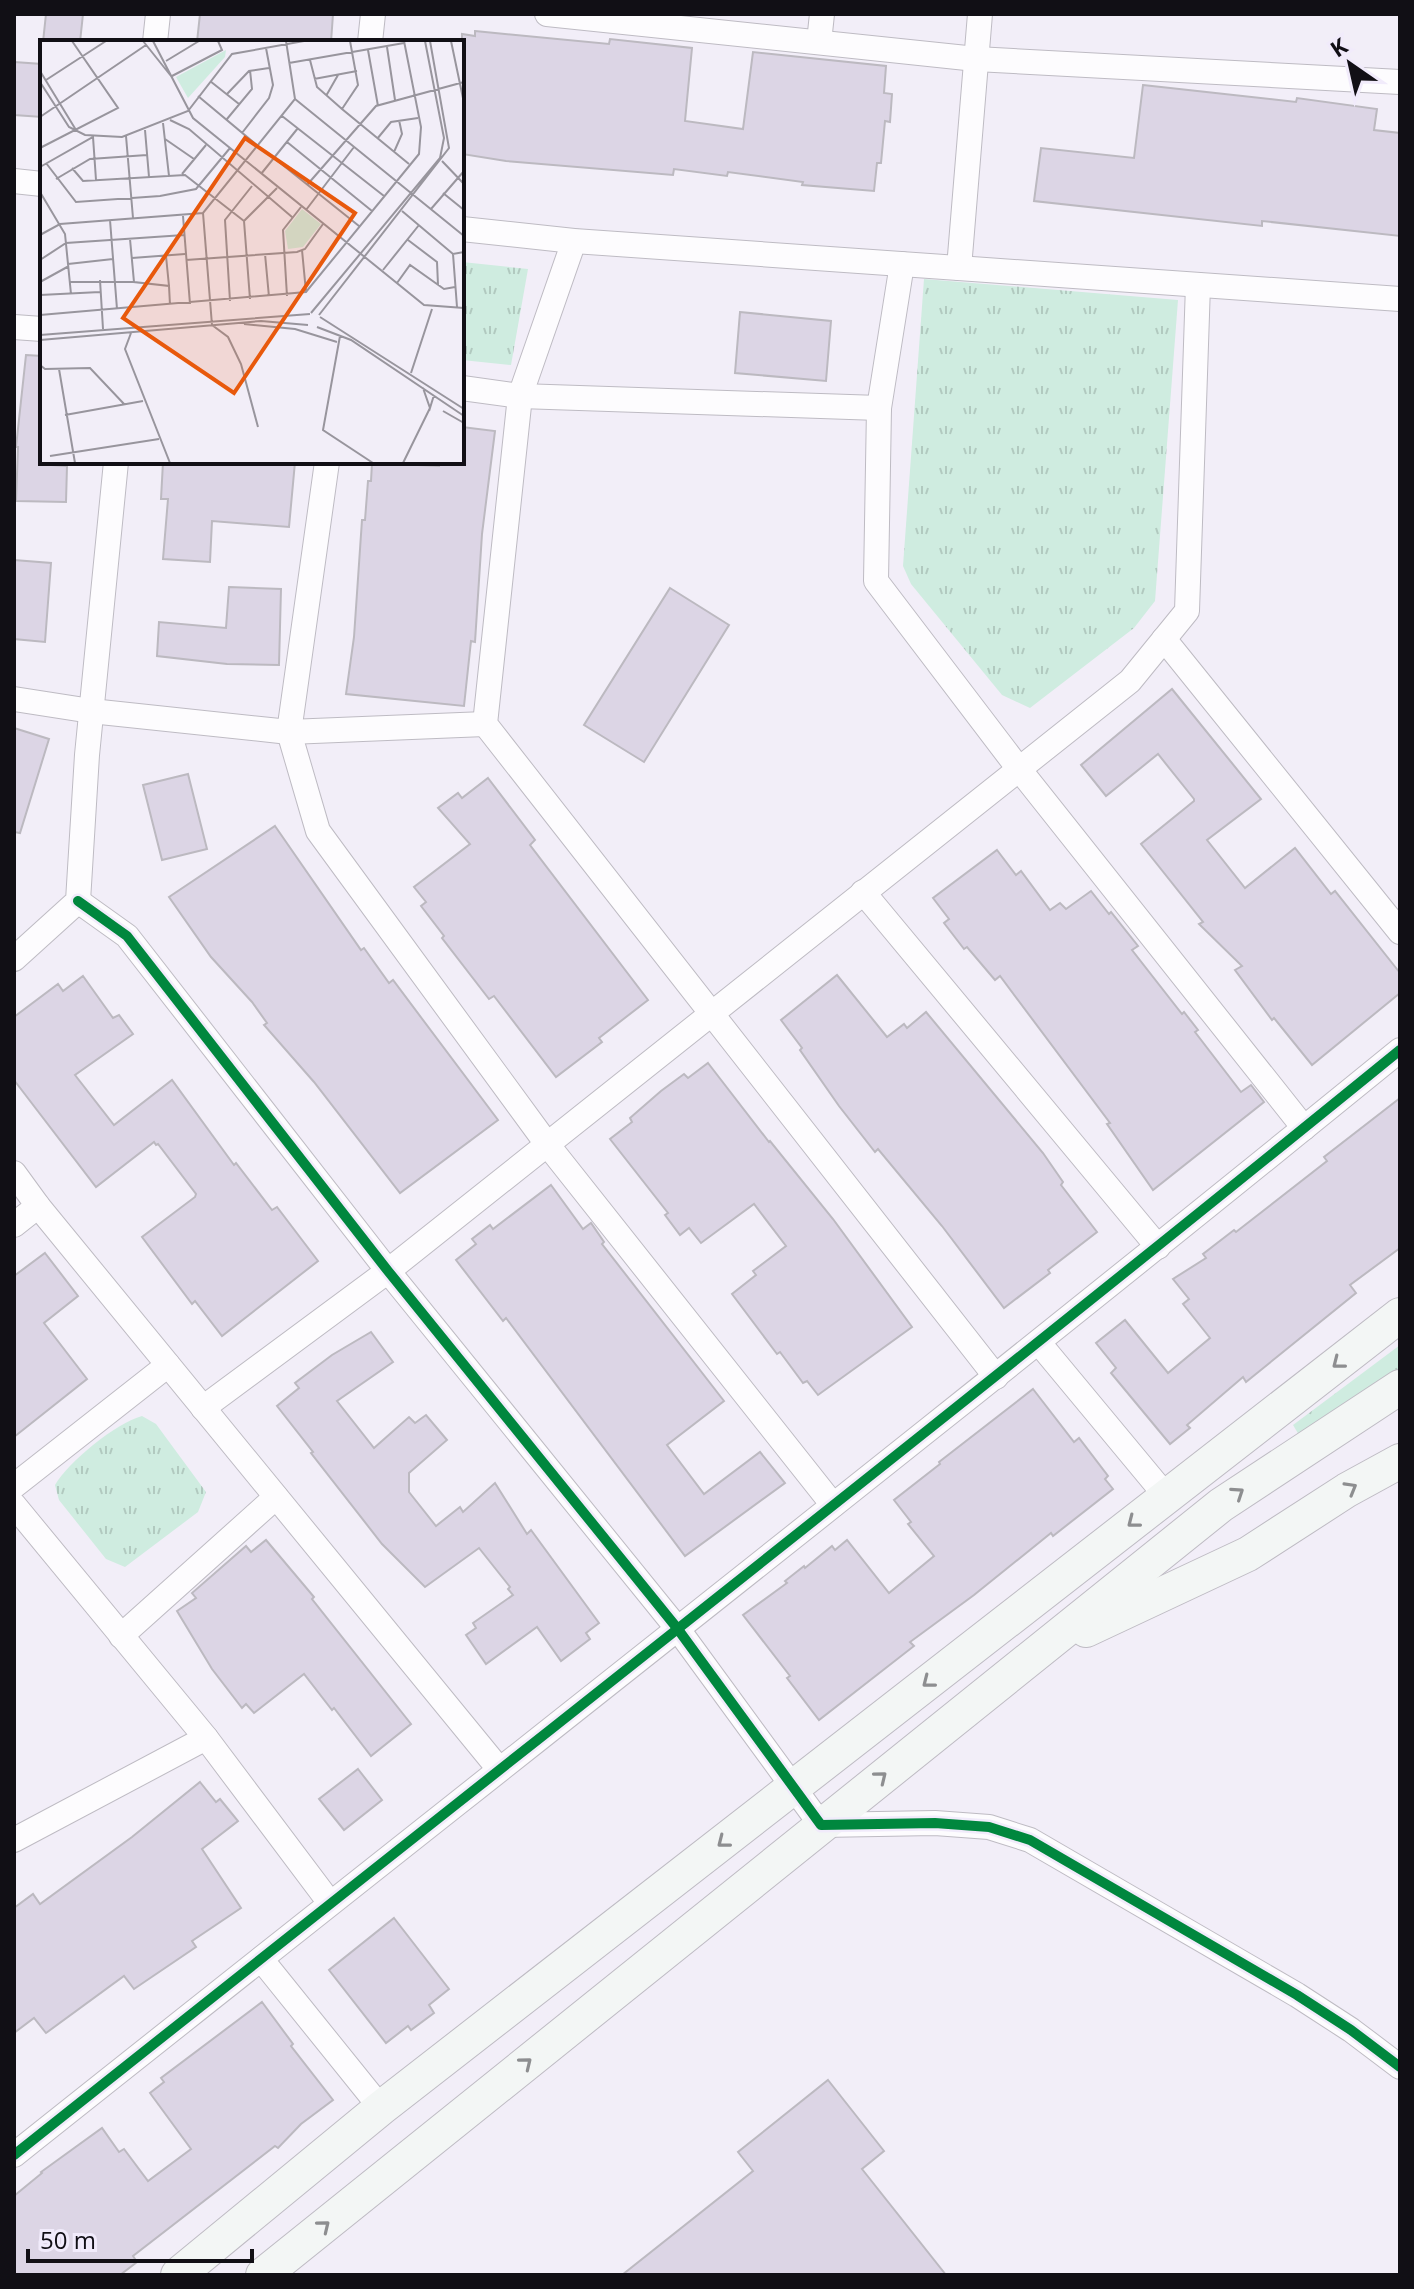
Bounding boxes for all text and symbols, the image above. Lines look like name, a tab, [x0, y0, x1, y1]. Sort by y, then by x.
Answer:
north arrow	[1310, 24, 1390, 104]
text: K	[1324, 30, 1353, 63]
inset map	[40, 40, 464, 464]
one-way arrow	[1332, 1353, 1347, 1367]
one-way arrow	[1342, 1482, 1357, 1498]
one-way arrow	[1230, 1488, 1244, 1503]
one-way arrow	[1128, 1512, 1142, 1527]
one-way arrow	[922, 1673, 937, 1687]
one-way arrow	[872, 1772, 887, 1786]
one-way arrow	[718, 1832, 732, 1847]
one-way arrow	[517, 2058, 531, 2073]
scale bar	[28, 2213, 252, 2263]
one-way arrow	[315, 2221, 329, 2236]
text: 50 m	[40, 2223, 96, 2256]

